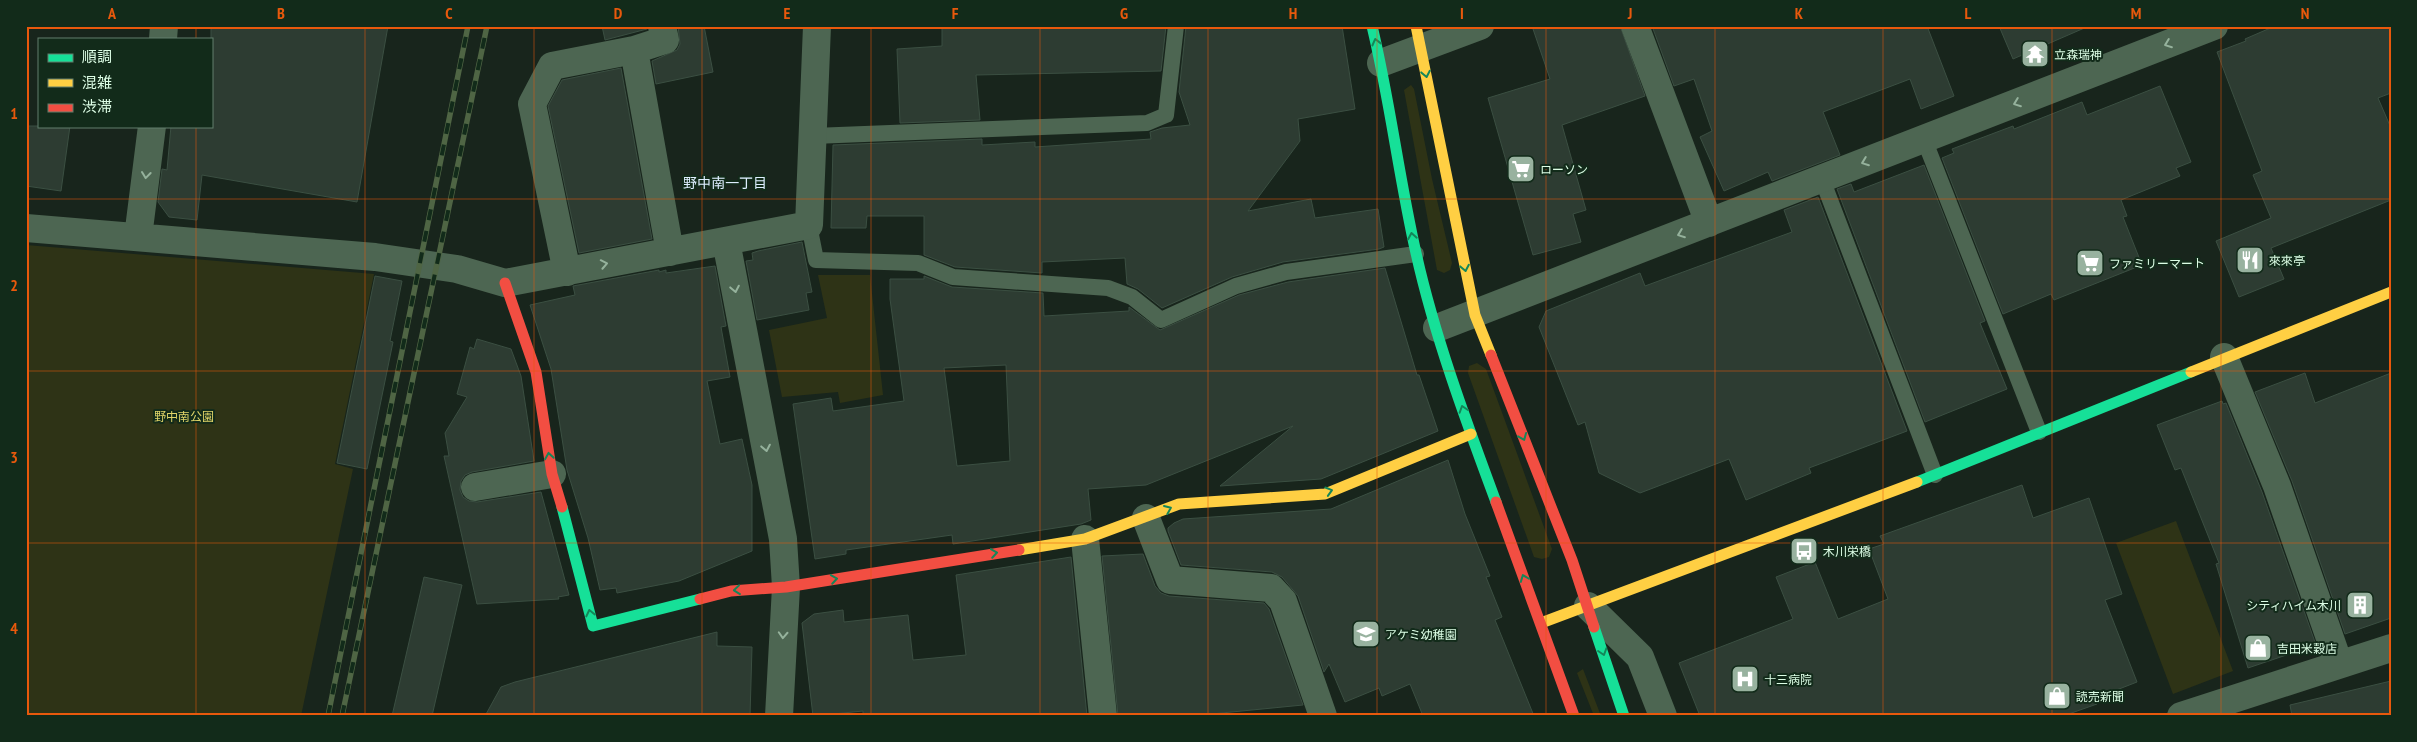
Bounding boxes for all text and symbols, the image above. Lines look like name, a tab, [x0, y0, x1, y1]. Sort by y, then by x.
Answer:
text: A	[107, 3, 117, 23]
text: B	[277, 3, 285, 23]
text: C	[445, 3, 453, 23]
text: D	[614, 3, 623, 23]
text: E	[784, 3, 791, 23]
text: F	[952, 3, 959, 23]
text: G	[1120, 3, 1128, 23]
text: H	[1289, 3, 1297, 23]
text: I	[1460, 3, 1464, 23]
text: J	[1627, 3, 1632, 23]
text: K	[1795, 3, 1804, 23]
text: L	[1965, 3, 1972, 23]
text: M	[2131, 3, 2141, 23]
text: N	[2301, 3, 2309, 23]
one-way arrow	[1371, 37, 1382, 46]
legend	[38, 38, 212, 128]
one-way arrow	[2164, 38, 2173, 48]
temple icon: 立森瑞神	[2020, 39, 2050, 69]
text: 順調	[82, 47, 112, 66]
place label: 立森瑞神	[2054, 47, 2102, 62]
one-way arrow	[1421, 69, 1431, 78]
text: 混雑	[82, 73, 112, 92]
text: 渋滞	[82, 97, 112, 116]
one-way arrow	[2013, 97, 2022, 107]
text: 1	[10, 103, 18, 123]
supermarket icon: ローソン	[1506, 154, 1536, 184]
one-way arrow	[1862, 156, 1870, 166]
place label: ローソン	[1540, 162, 1588, 177]
one-way arrow	[141, 171, 152, 179]
district label: 野中南一丁目	[683, 174, 767, 192]
one-way arrow	[1678, 228, 1686, 238]
one-way arrow	[1408, 232, 1418, 240]
restaurant icon: 來來亭	[2235, 245, 2265, 275]
supermarket icon: ファミリーマート	[2075, 248, 2105, 278]
place label: 來來亭	[2269, 253, 2305, 268]
place label: ファミリーマート	[2109, 256, 2205, 271]
one-way arrow	[600, 260, 609, 270]
one-way arrow	[1459, 263, 1470, 272]
text: 2	[10, 275, 18, 295]
one-way arrow	[729, 284, 740, 293]
one-way arrow	[1458, 405, 1468, 413]
park label: 野中南公園	[154, 409, 214, 424]
one-way arrow	[1517, 432, 1528, 441]
one-way arrow	[760, 444, 770, 453]
text: 3	[10, 447, 18, 467]
one-way arrow	[545, 452, 555, 460]
one-way arrow	[1324, 487, 1332, 497]
one-way arrow	[1163, 505, 1172, 515]
bus stop icon: 木川栄橋	[1789, 536, 1819, 566]
place label: 木川栄橋	[1823, 544, 1871, 559]
one-way arrow	[990, 549, 999, 559]
one-way arrow	[830, 574, 838, 585]
one-way arrow	[1519, 574, 1530, 583]
one-way arrow	[733, 585, 741, 596]
building icon: シティハイム木川	[2345, 590, 2375, 620]
place label: シティハイム木川	[2246, 598, 2341, 613]
one-way arrow	[585, 610, 595, 618]
text: 4	[10, 618, 18, 638]
school or university icon: アケミ幼稚園	[1351, 619, 1381, 649]
place label: アケミ幼稚園	[1385, 627, 1457, 642]
one-way arrow	[778, 632, 789, 640]
shop icon: 吉田米穀店	[2243, 633, 2273, 663]
place label: 吉田米穀店	[2277, 641, 2337, 656]
one-way arrow	[1597, 648, 1607, 656]
hospital icon: 十三病院	[1730, 664, 1760, 694]
place label: 十三病院	[1764, 672, 1812, 687]
shop icon: 読売新聞	[2042, 681, 2072, 711]
place label: 読売新聞	[2076, 689, 2124, 704]

